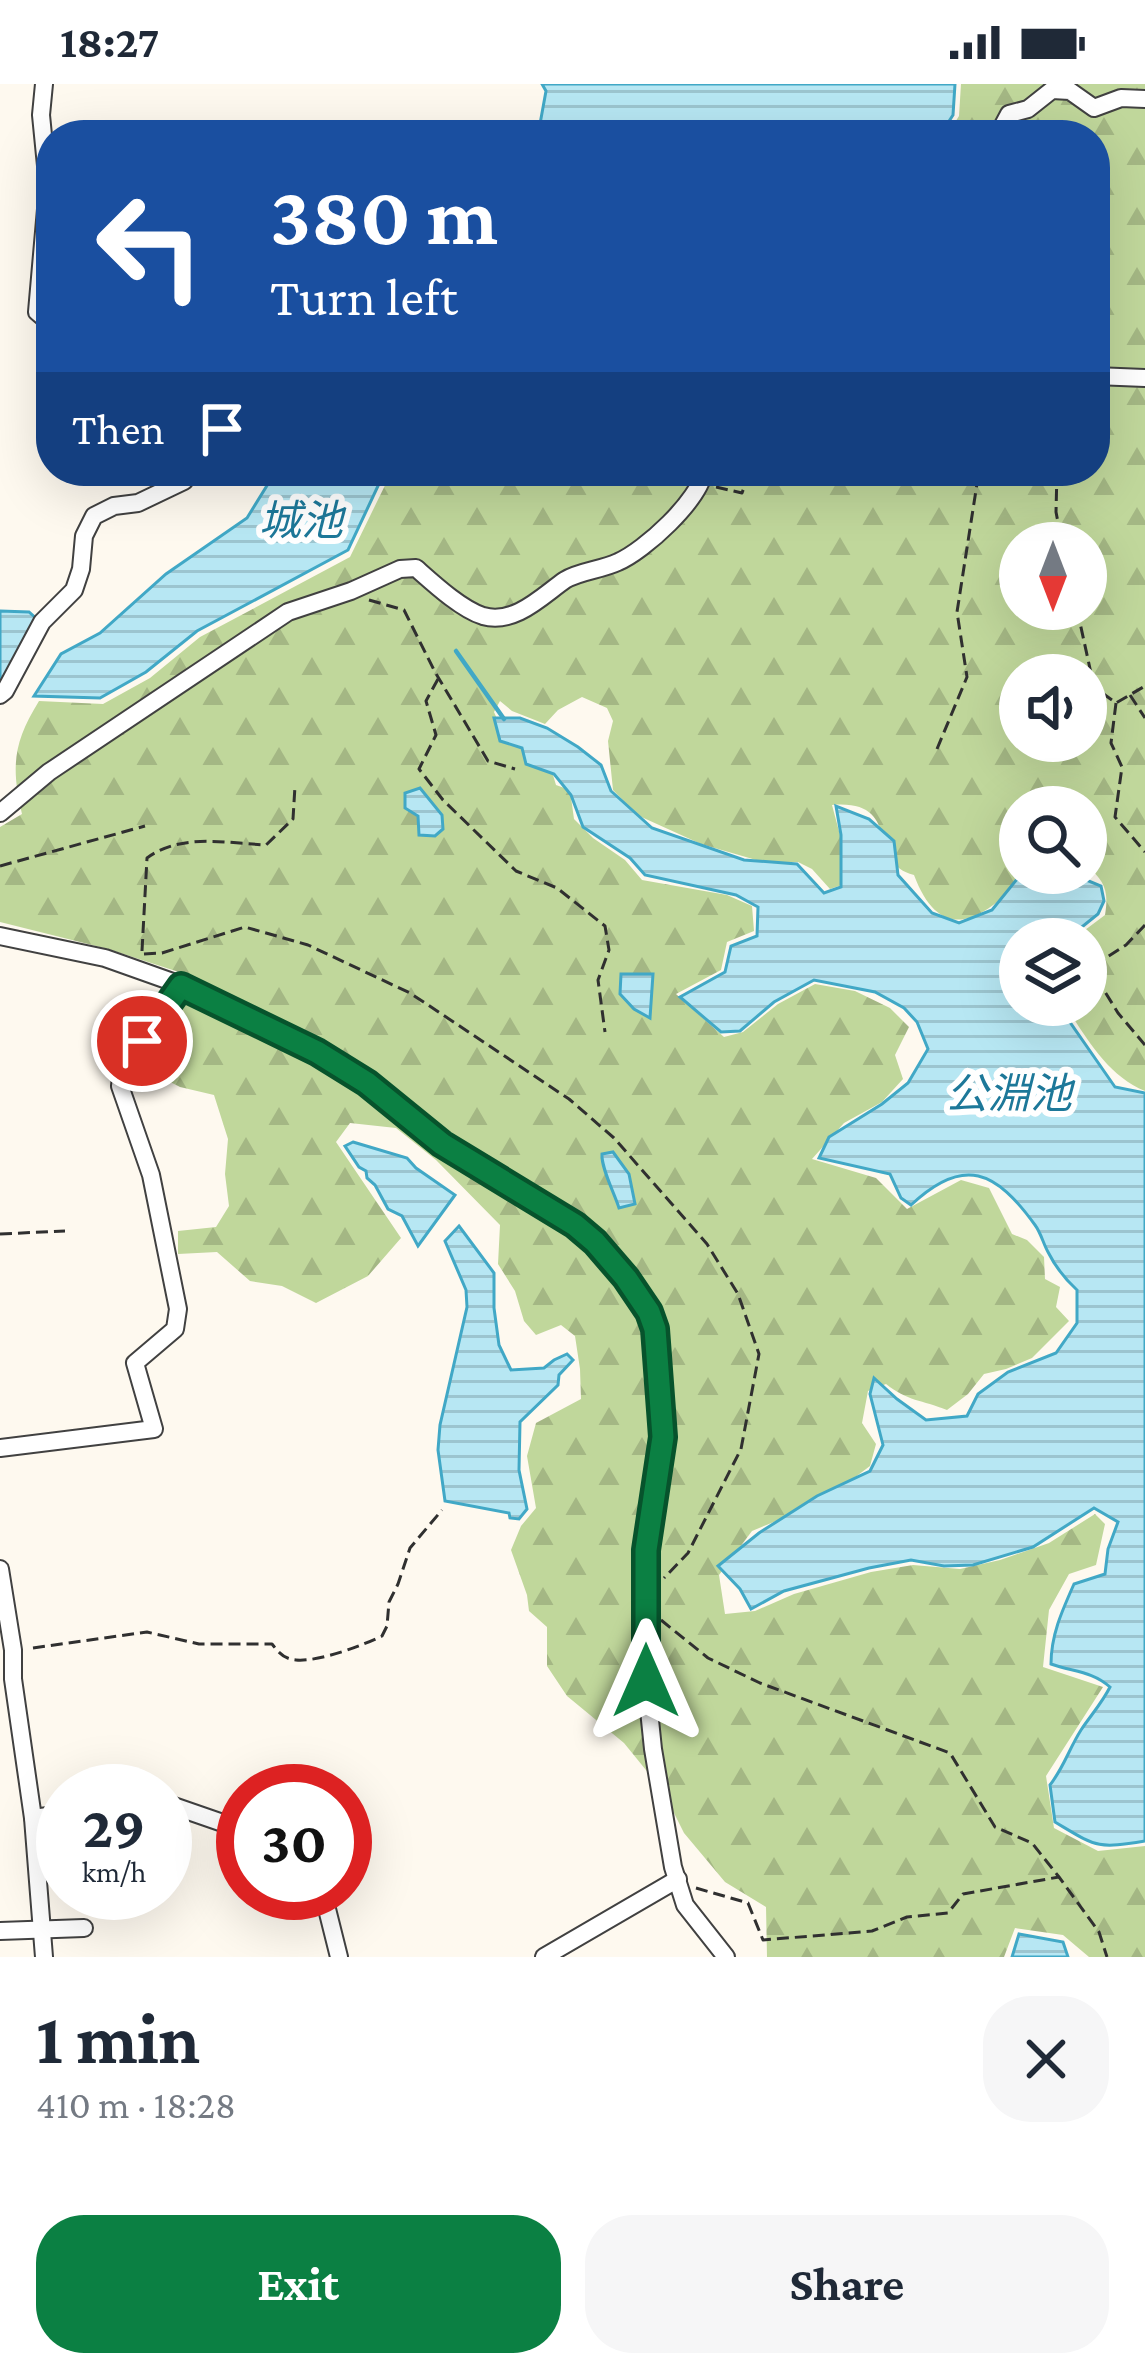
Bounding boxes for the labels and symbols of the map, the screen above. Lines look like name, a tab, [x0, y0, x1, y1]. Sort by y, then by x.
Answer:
water label: 城池	[259, 497, 347, 544]
north arrow	[999, 522, 1107, 630]
pin	[91, 990, 193, 1092]
water label: 公淵池	[946, 1070, 1076, 1117]
position arrow	[583, 1618, 709, 1744]
speed limit sign: 30	[216, 1764, 372, 1920]

